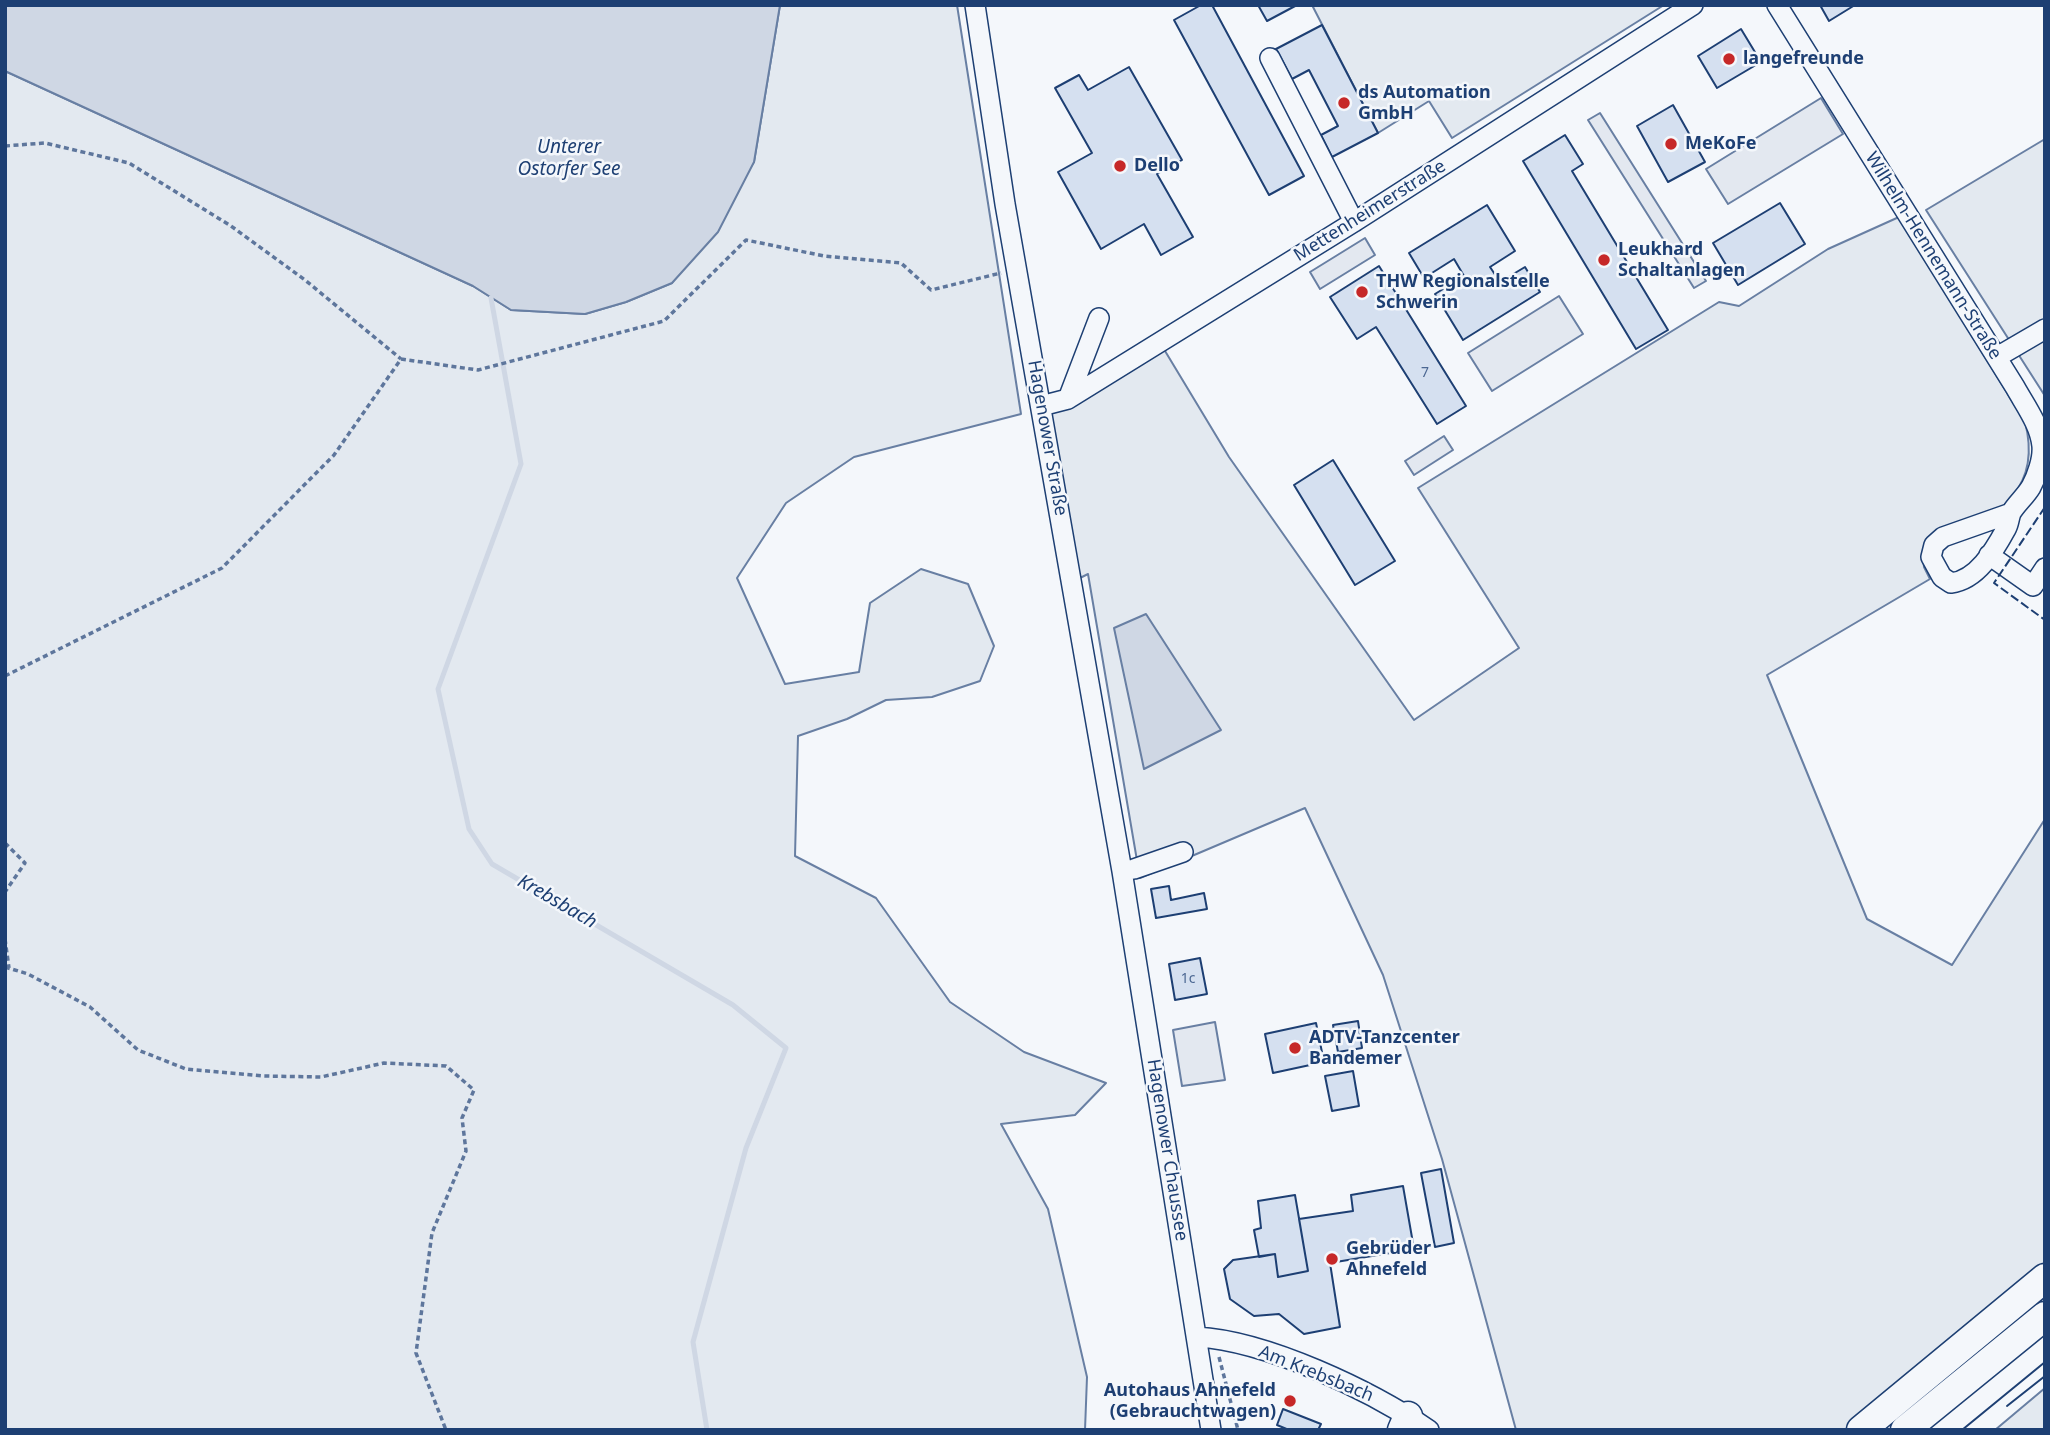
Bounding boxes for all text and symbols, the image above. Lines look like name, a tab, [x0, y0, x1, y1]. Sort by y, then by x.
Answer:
place label: langefreunde	[1743, 48, 1864, 70]
marker: langefreunde	[1721, 51, 1737, 67]
place label: ds Automation GmbH	[1358, 82, 1491, 124]
marker: ds Automation GmbH	[1336, 95, 1352, 111]
place label: MeKoFe	[1685, 133, 1757, 155]
marker: MeKoFe	[1663, 136, 1679, 152]
water label: Unterer Ostorfer See	[517, 137, 621, 181]
street label: Wilhelm-Hennemann-Straße	[1860, 148, 2006, 364]
place label: Dello	[1134, 155, 1180, 177]
street label: Mettenheimerstraße	[1290, 156, 1450, 266]
marker: Dello	[1112, 158, 1128, 174]
place label: Leukhard Schaltanlagen	[1618, 239, 1745, 282]
marker: Leukhard Schaltanlagen	[1596, 252, 1612, 268]
place label: THW Regionalstelle Schwerin	[1376, 271, 1550, 314]
marker: THW Regionalstelle Schwerin	[1354, 284, 1370, 300]
street label: Hagenower Straße	[1023, 358, 1071, 518]
house number: 7	[1421, 365, 1429, 381]
water label: Krebsbach	[513, 870, 601, 934]
house number: 1c	[1181, 971, 1195, 987]
place label: ADTV-Tanzcenter Bandemer	[1309, 1027, 1460, 1070]
marker: ADTV-Tanzcenter Bandemer	[1287, 1040, 1303, 1056]
street label: Hagenower Chaussee	[1142, 1057, 1192, 1243]
place label: Gebrüder Ahnefeld	[1346, 1238, 1431, 1280]
marker: Gebrüder Ahnefeld	[1324, 1251, 1340, 1267]
street label: Am Krebsbach	[1255, 1341, 1377, 1407]
place label: Autohaus Ahnefeld (Gebrauchtwagen)	[1104, 1380, 1276, 1422]
marker: Autohaus Ahnefeld (Gebrauchtwagen)	[1282, 1393, 1298, 1409]

